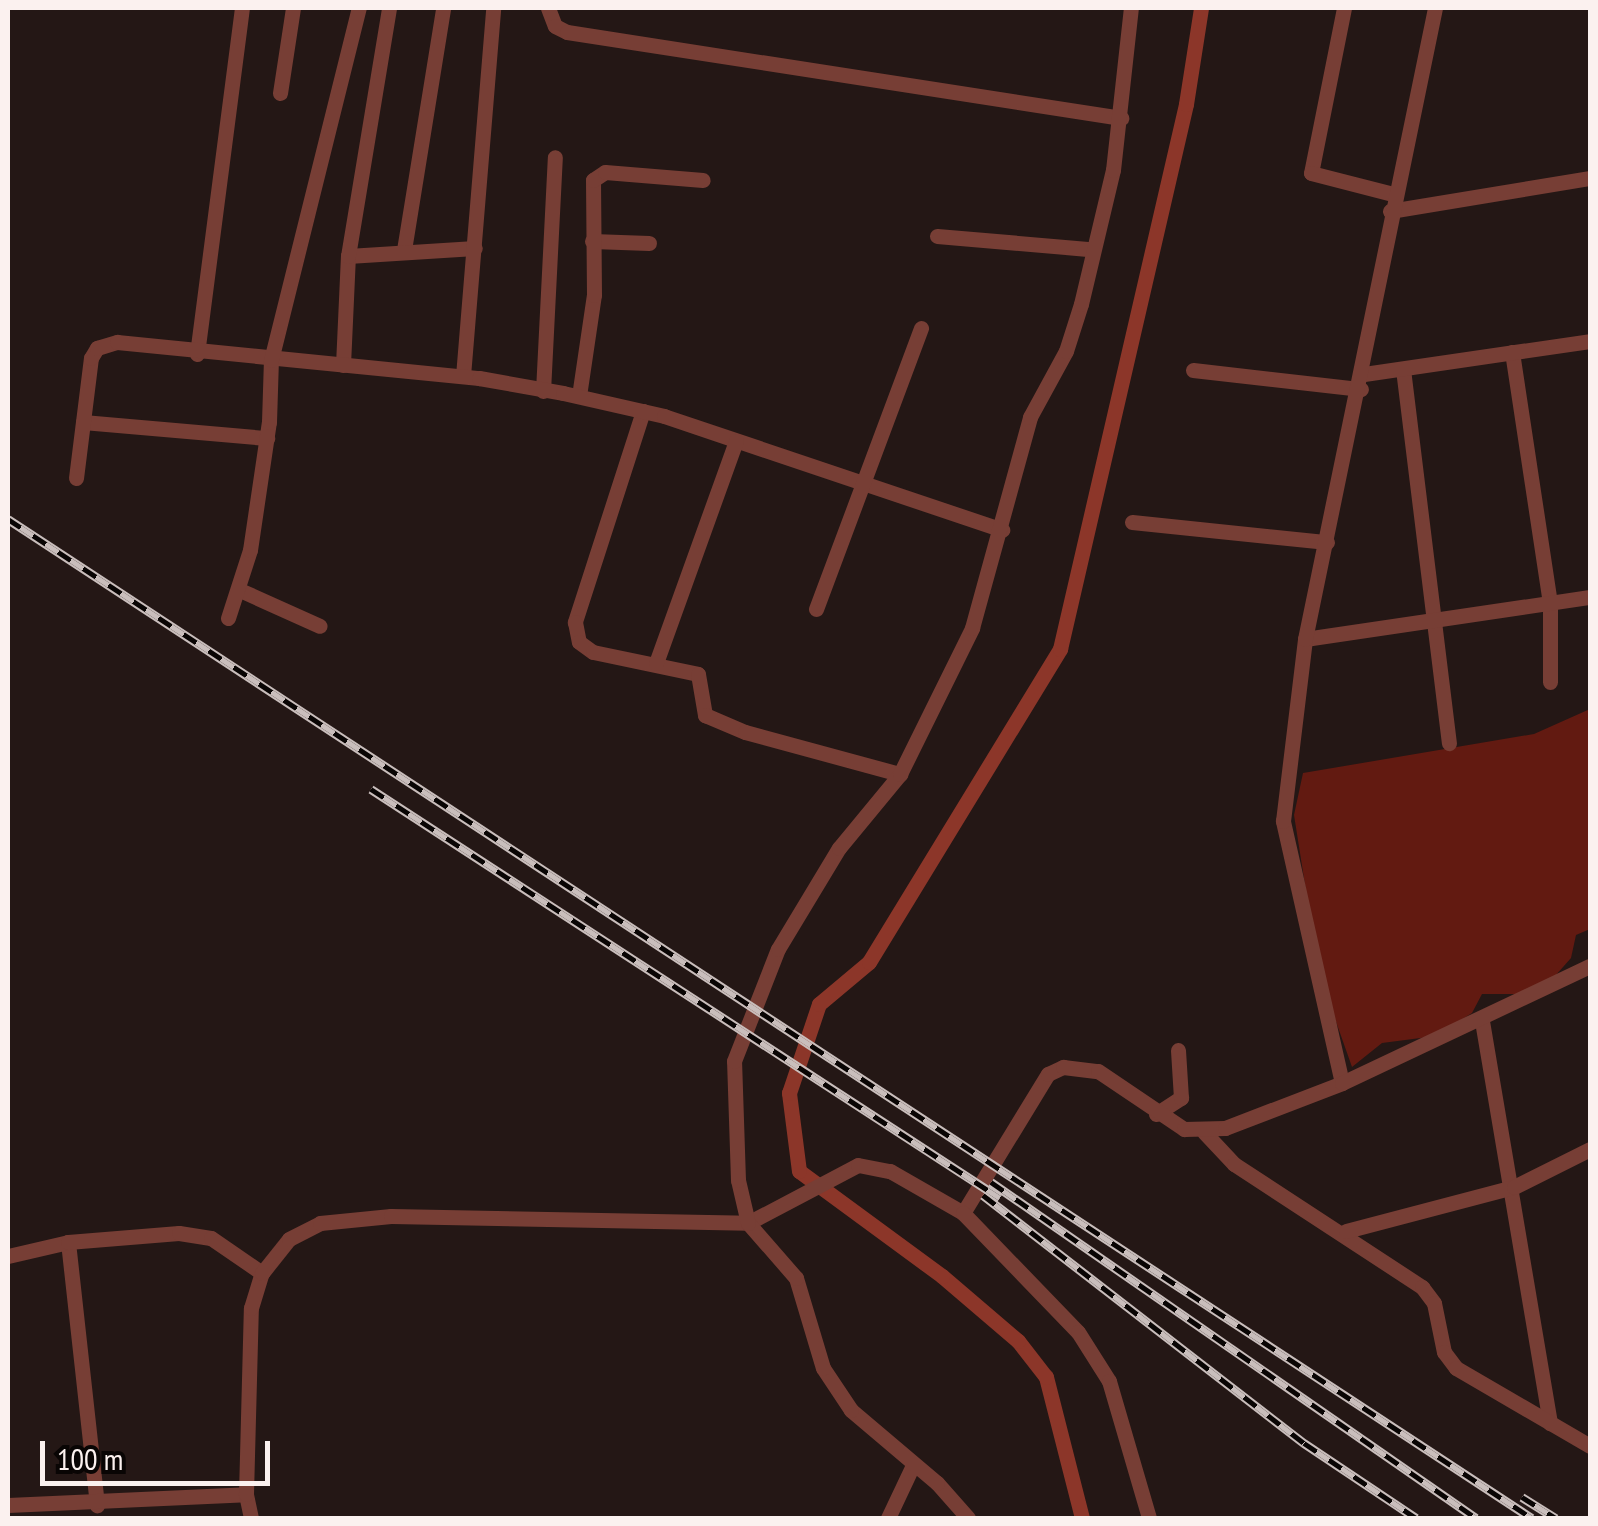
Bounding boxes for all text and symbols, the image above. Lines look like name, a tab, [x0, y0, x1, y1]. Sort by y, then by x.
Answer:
scale bar	[45, 1421, 275, 1483]
text: 100 m	[57, 1439, 123, 1478]

